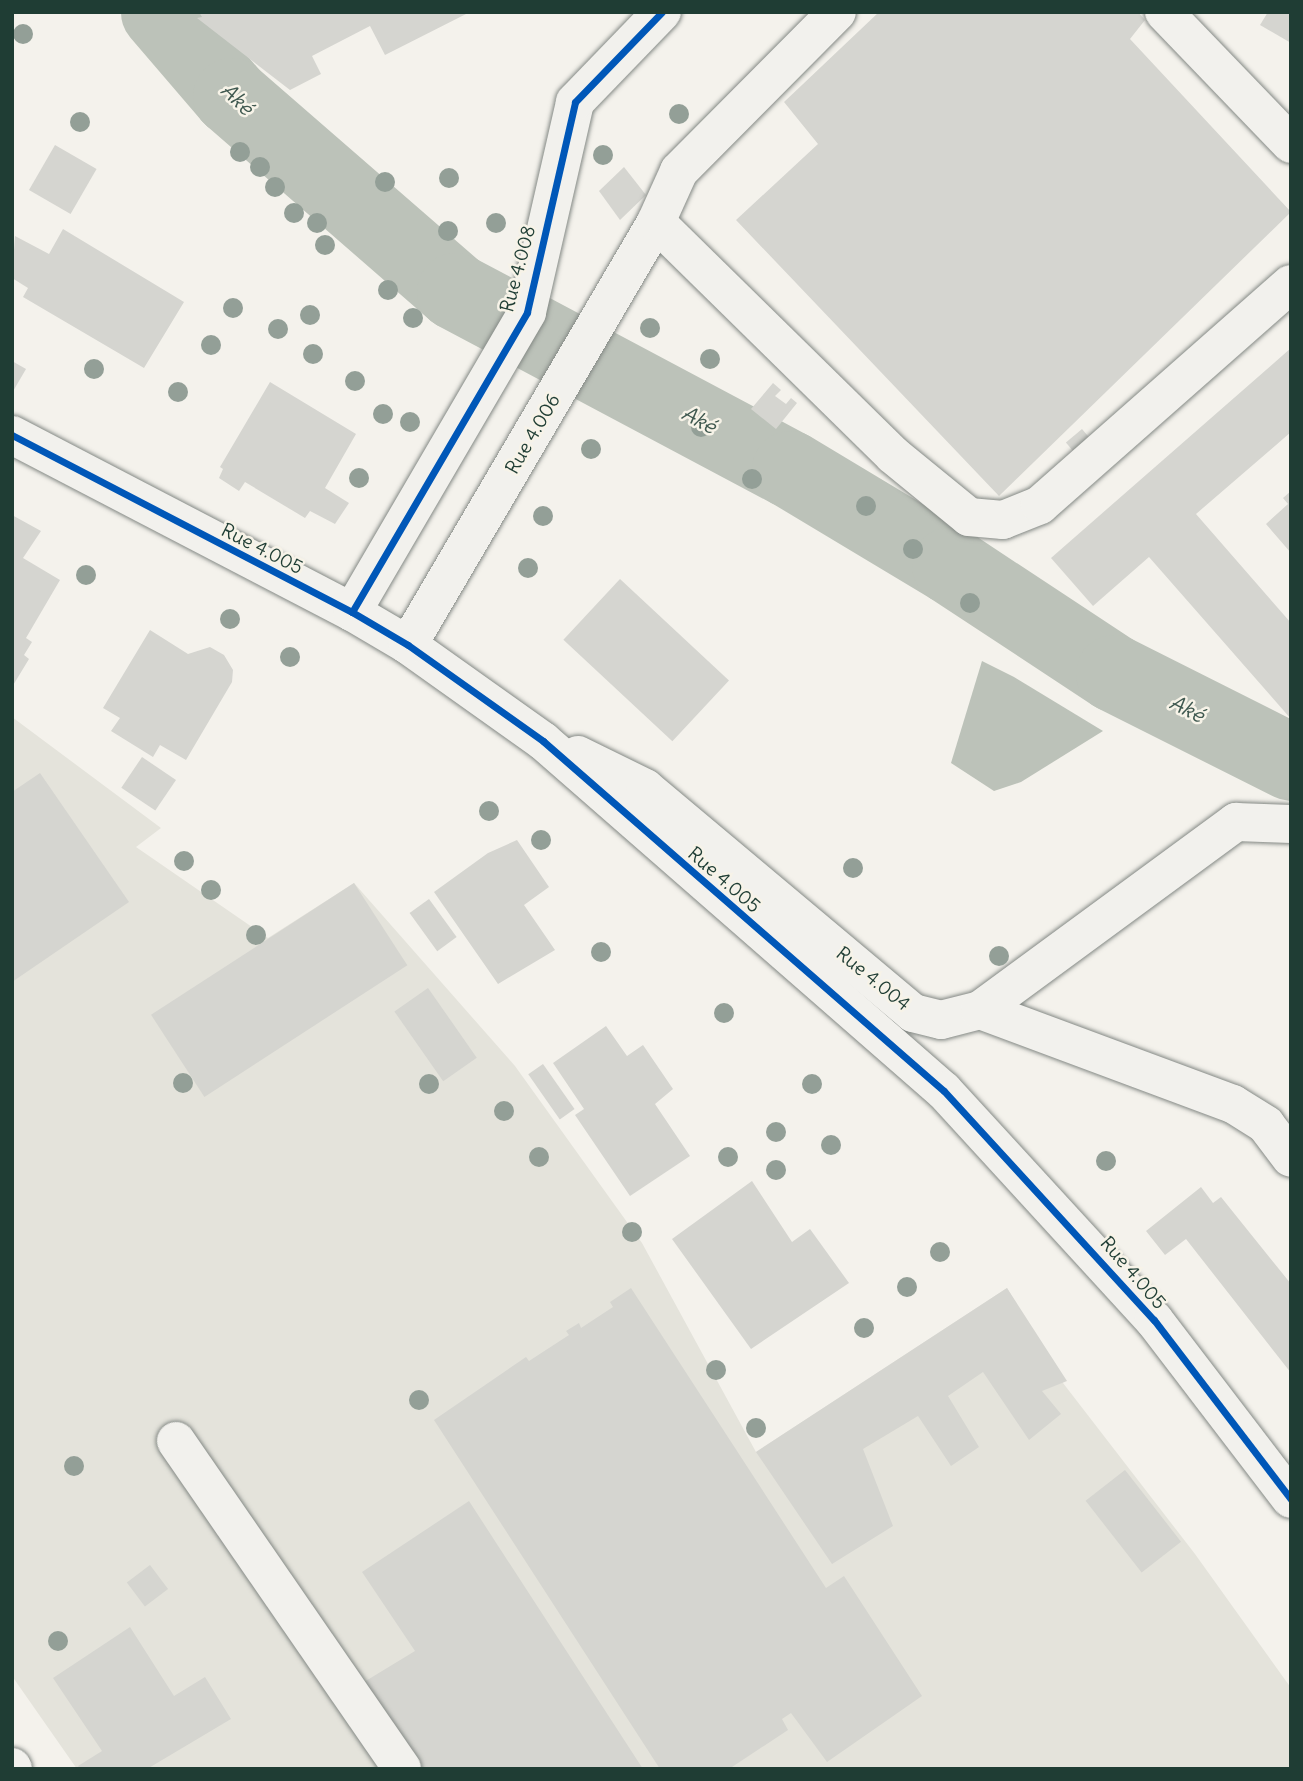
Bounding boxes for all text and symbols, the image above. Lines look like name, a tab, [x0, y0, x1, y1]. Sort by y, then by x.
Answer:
water label: Aké	[216, 78, 258, 120]
street label: Rue 4.008	[496, 223, 540, 315]
street label: Rue 4.006	[501, 390, 565, 478]
water label: Aké	[677, 401, 721, 439]
street label: Rue 4.005	[217, 519, 307, 579]
water label: Aké	[1166, 690, 1208, 728]
street label: Rue 4.005	[683, 842, 765, 918]
street label: Rue 4.004	[831, 942, 915, 1016]
street label: Rue 4.005	[1095, 1232, 1171, 1314]

